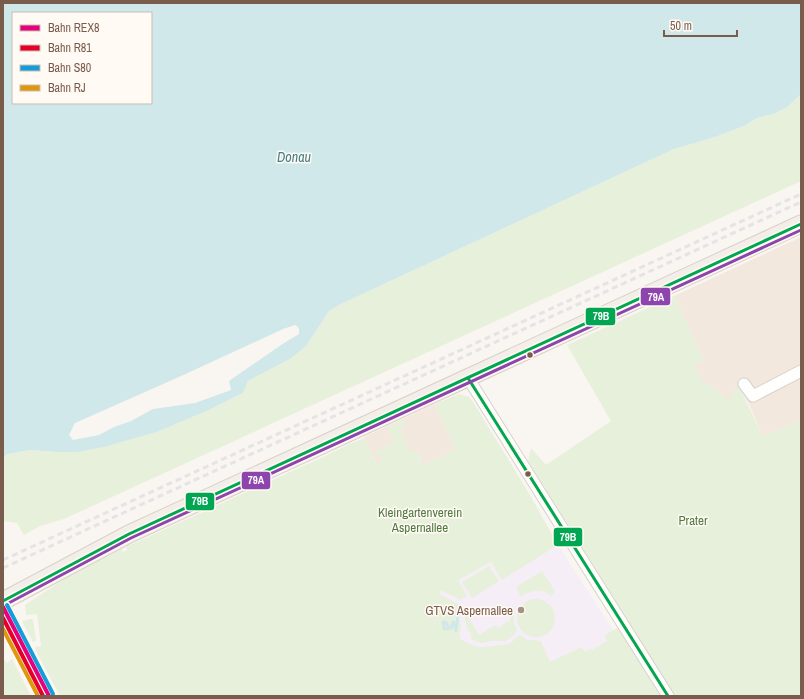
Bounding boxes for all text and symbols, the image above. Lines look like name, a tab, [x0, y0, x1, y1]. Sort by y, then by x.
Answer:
legend	[12, 12, 152, 104]
scale bar	[664, 12, 737, 38]
text: 50 m	[670, 18, 692, 34]
text: Bahn REX8	[48, 20, 99, 36]
text: Bahn R81	[48, 40, 92, 56]
text: Bahn S80	[48, 60, 91, 76]
text: Bahn RJ	[48, 80, 86, 96]
water label: Donau	[277, 148, 312, 166]
line badge: 79A	[640, 287, 671, 306]
text: 79A	[648, 290, 665, 304]
line badge: 79B	[585, 307, 616, 326]
text: 79B	[593, 309, 610, 323]
unlabelled marker	[525, 350, 535, 360]
unlabelled marker	[523, 469, 533, 479]
line badge: 79A	[241, 471, 271, 490]
text: 79A	[248, 473, 265, 487]
line badge: 79B	[185, 492, 215, 511]
text: 79B	[192, 494, 209, 508]
park label: Kleingartenverein Aspernallee	[378, 504, 462, 536]
park label: Prater	[678, 512, 708, 529]
line badge: 79B	[553, 527, 583, 547]
text: 79B	[560, 530, 577, 544]
place label: GTVS Aspernallee	[425, 602, 513, 619]
marker: GTVS Aspernallee	[516, 605, 526, 615]

